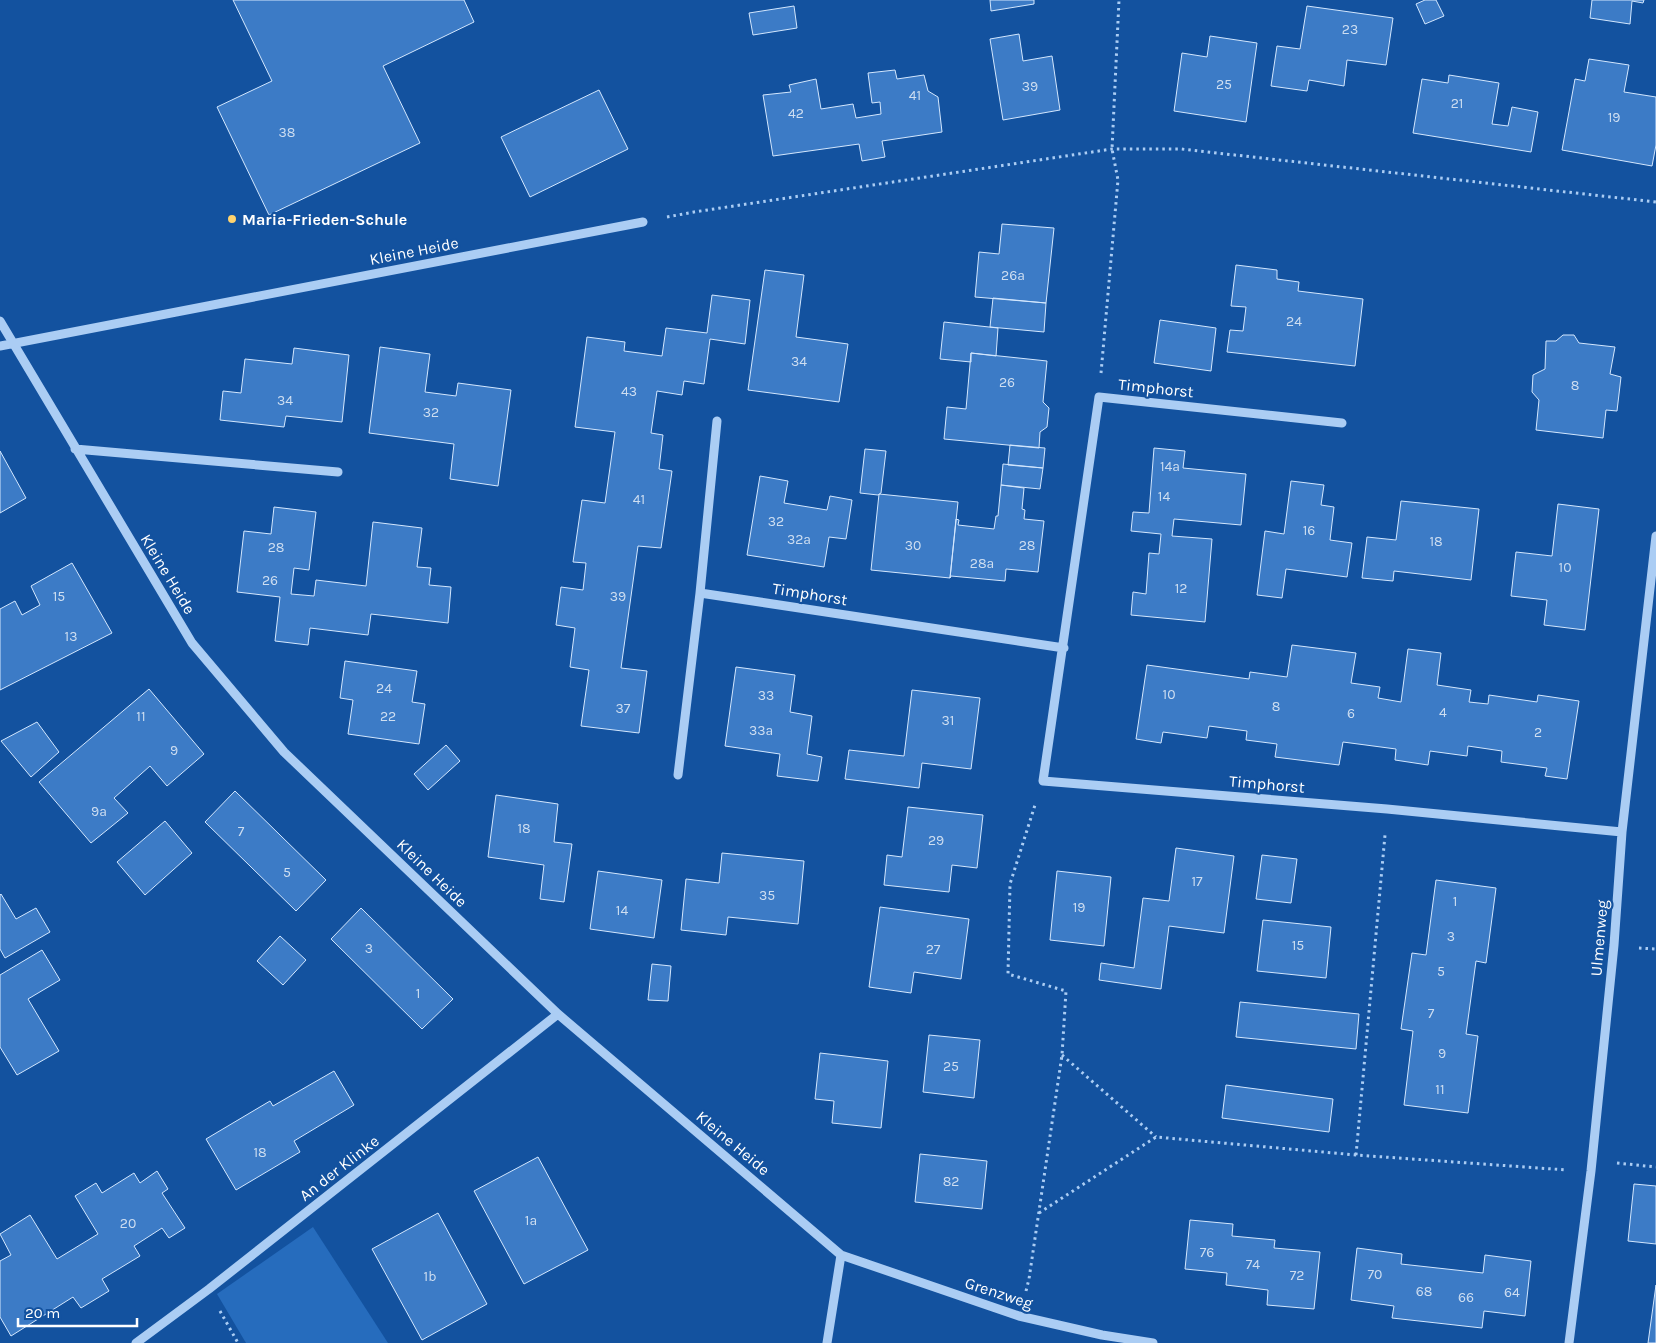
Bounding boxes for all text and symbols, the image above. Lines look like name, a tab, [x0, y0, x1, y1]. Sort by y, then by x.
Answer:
house number: 23	[1342, 21, 1358, 38]
house number: 25	[1216, 76, 1232, 93]
house number: 39	[1022, 78, 1038, 95]
house number: 41	[909, 87, 921, 104]
house number: 21	[1451, 95, 1463, 112]
house number: 42	[788, 105, 804, 122]
house number: 19	[1608, 109, 1620, 126]
house number: 38	[279, 124, 295, 141]
place label: Maria-Frieden-Schule	[242, 210, 407, 229]
marker: Maria-Frieden-Schule	[226, 213, 238, 225]
street label: Kleine Heide	[368, 233, 460, 269]
house number: 26a	[1001, 267, 1025, 284]
house number: 24	[1286, 313, 1302, 330]
house number: 34	[791, 353, 807, 370]
house number: 26	[999, 374, 1015, 391]
street label: Timphorst	[1117, 375, 1195, 401]
house number: 8	[1571, 377, 1579, 394]
house number: 43	[621, 383, 637, 400]
house number: 34	[277, 392, 293, 409]
house number: 32	[423, 404, 439, 421]
house number: 14a	[1160, 458, 1180, 475]
house number: 14	[1158, 488, 1170, 505]
house number: 41	[633, 491, 645, 508]
house number: 32	[768, 513, 784, 530]
house number: 16	[1303, 522, 1315, 539]
street label: Kleine Heide	[137, 530, 199, 618]
house number: 32a	[787, 531, 811, 548]
house number: 18	[1429, 533, 1443, 550]
house number: 30	[905, 537, 921, 554]
house number: 28	[1019, 537, 1035, 554]
house number: 28	[268, 539, 284, 556]
house number: 28a	[970, 555, 994, 572]
house number: 10	[1559, 559, 1571, 576]
house number: 26	[262, 572, 278, 589]
street label: Timphorst	[771, 579, 849, 609]
house number: 12	[1175, 580, 1187, 597]
house number: 15	[53, 588, 65, 605]
house number: 39	[610, 588, 626, 605]
house number: 13	[65, 628, 77, 645]
house number: 24	[376, 680, 392, 697]
house number: 10	[1163, 686, 1175, 703]
house number: 33	[758, 687, 774, 704]
house number: 8	[1272, 698, 1280, 715]
house number: 37	[616, 700, 631, 717]
house number: 4	[1439, 704, 1447, 721]
house number: 6	[1347, 705, 1355, 722]
house number: 11	[136, 708, 146, 725]
house number: 22	[380, 708, 396, 725]
house number: 31	[942, 712, 954, 729]
house number: 33a	[749, 722, 773, 739]
house number: 2	[1534, 724, 1542, 741]
house number: 9	[170, 742, 178, 759]
street label: Timphorst	[1228, 771, 1306, 797]
house number: 9a	[91, 803, 107, 820]
house number: 18	[517, 820, 531, 837]
house number: 7	[238, 823, 245, 840]
house number: 29	[928, 832, 944, 849]
street label: Kleine Heide	[393, 835, 471, 911]
house number: 5	[283, 864, 291, 881]
house number: 17	[1191, 873, 1203, 890]
house number: 35	[759, 887, 775, 904]
house number: 1	[1453, 893, 1457, 910]
house number: 19	[1073, 899, 1085, 916]
street label: Ulmenweg	[1586, 899, 1612, 977]
house number: 14	[616, 902, 628, 919]
house number: 3	[1447, 928, 1455, 945]
house number: 15	[1292, 937, 1304, 954]
house number: 3	[365, 940, 373, 957]
house number: 27	[926, 941, 941, 958]
house number: 5	[1437, 963, 1445, 980]
house number: 1	[416, 985, 420, 1002]
house number: 7	[1428, 1005, 1435, 1022]
house number: 9	[1438, 1045, 1446, 1062]
house number: 25	[943, 1058, 959, 1075]
house number: 11	[1435, 1081, 1445, 1098]
street label: Kleine Heide	[692, 1107, 774, 1179]
street label: An der Klinke	[295, 1131, 383, 1205]
house number: 18	[253, 1144, 267, 1161]
house number: 82	[943, 1173, 959, 1190]
house number: 1a	[525, 1212, 537, 1229]
house number: 20	[120, 1215, 136, 1232]
house number: 76	[1200, 1244, 1214, 1261]
house number: 74	[1246, 1256, 1260, 1273]
house number: 70	[1368, 1266, 1382, 1283]
house number: 72	[1290, 1267, 1304, 1284]
house number: 1b	[424, 1268, 436, 1285]
street label: Grenzweg	[963, 1273, 1035, 1313]
house number: 68	[1416, 1283, 1432, 1300]
house number: 64	[1504, 1284, 1520, 1301]
house number: 66	[1458, 1289, 1474, 1306]
scale bar	[18, 1296, 136, 1328]
text: 20 m	[25, 1304, 60, 1322]

